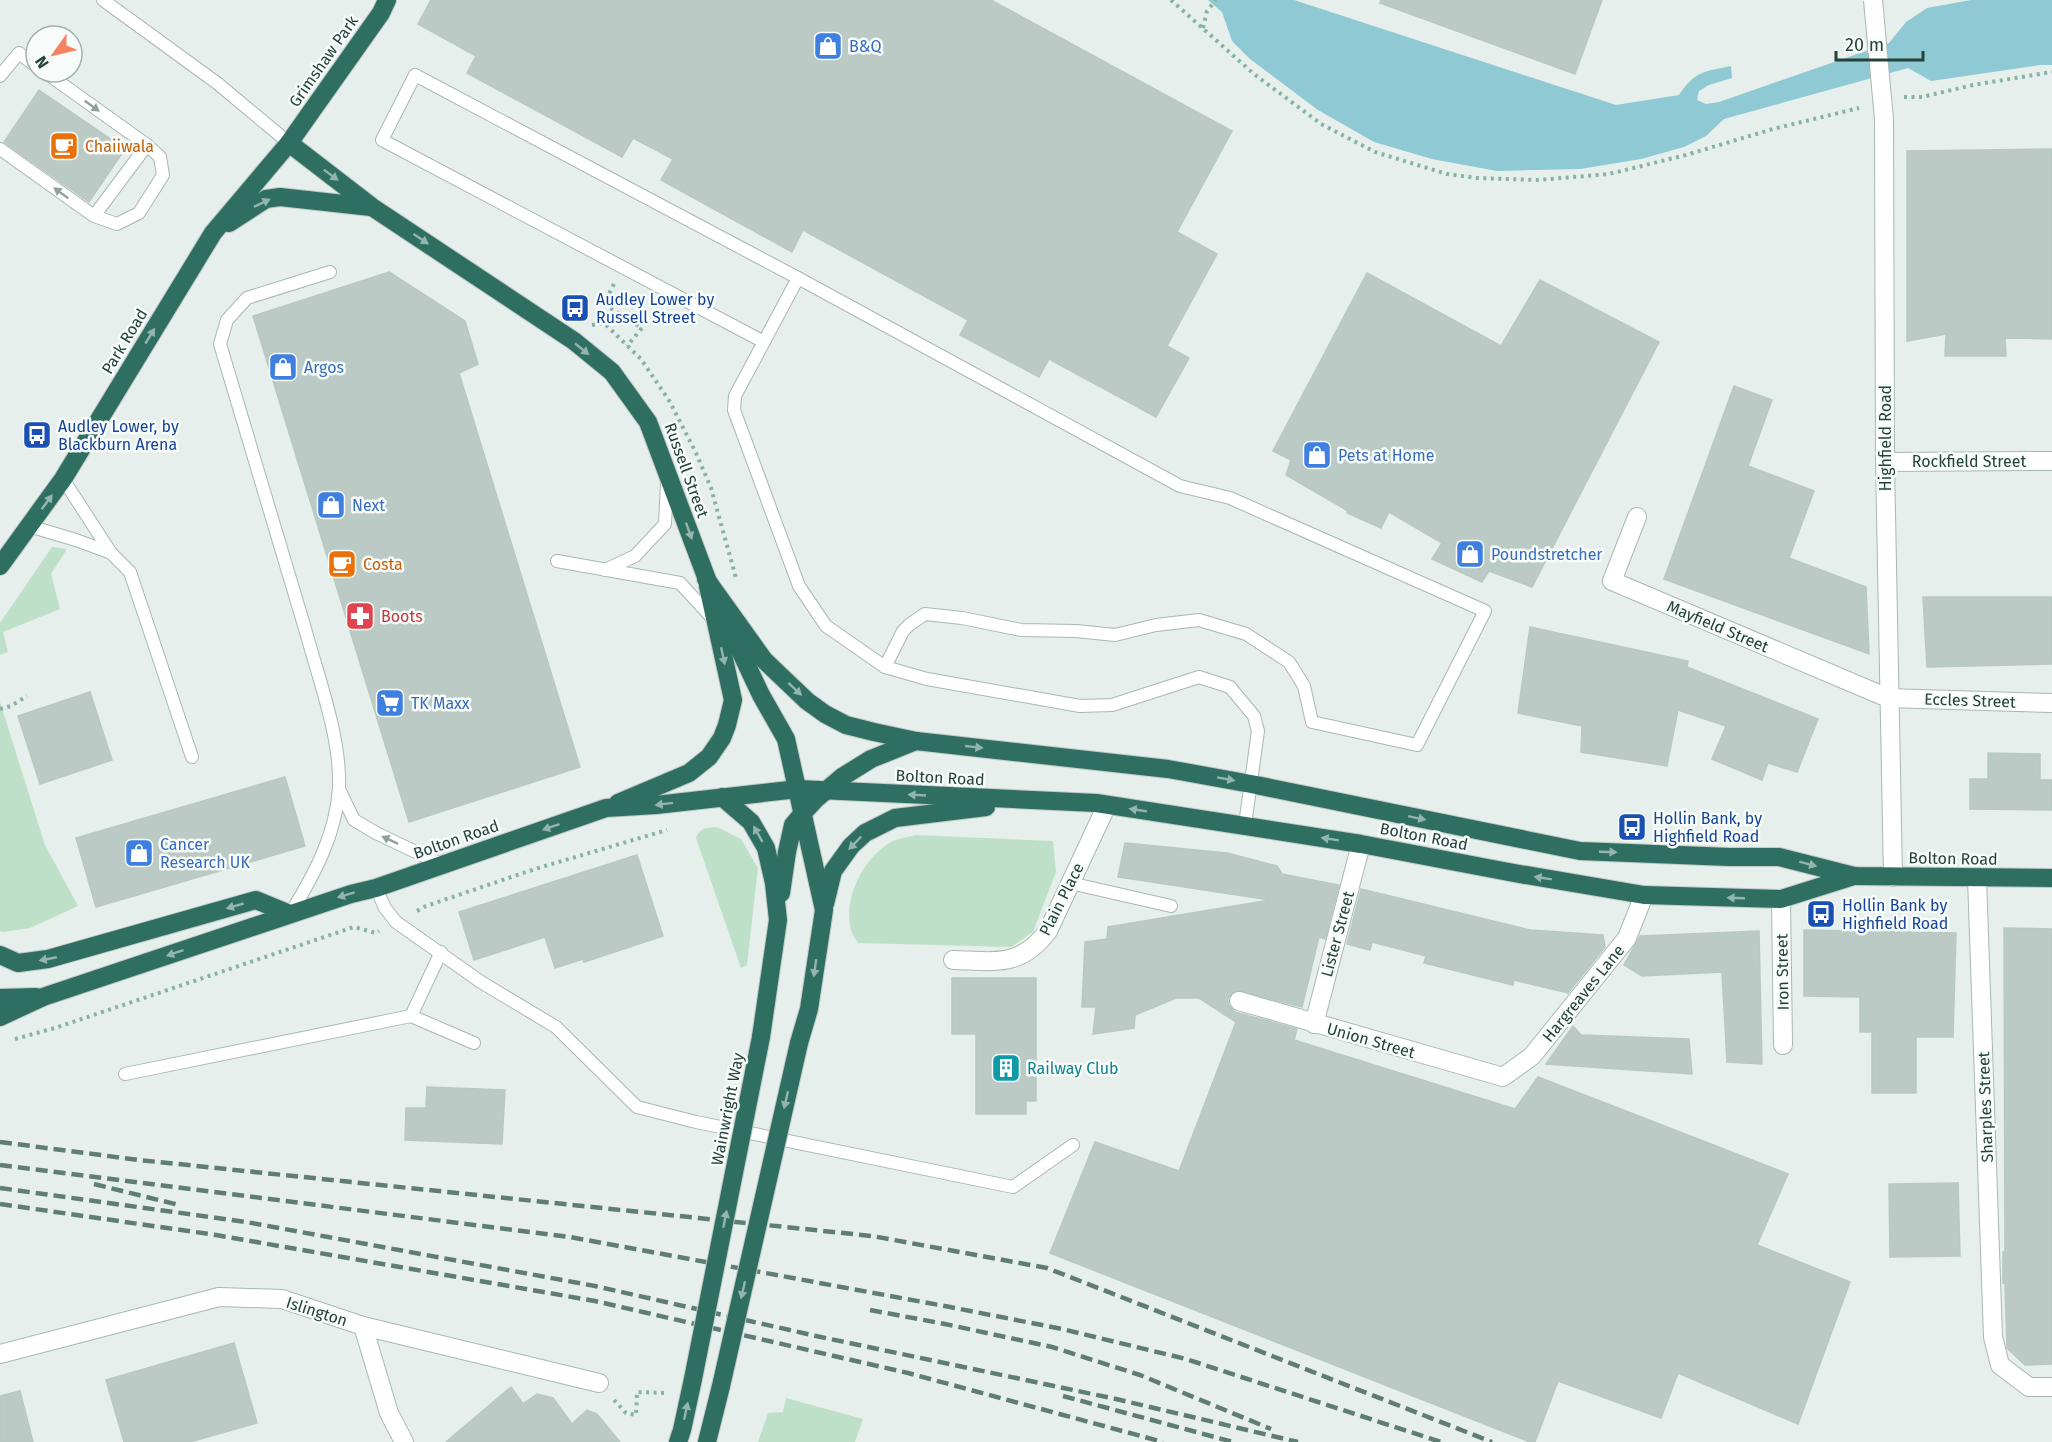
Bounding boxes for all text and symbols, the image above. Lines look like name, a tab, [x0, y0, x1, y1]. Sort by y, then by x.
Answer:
street label: Grimshaw Park	[285, 11, 362, 111]
north arrow	[24, 24, 84, 84]
scale bar	[1836, 24, 1923, 62]
shop icon: B&Q	[812, 30, 844, 62]
text: 20 m	[1845, 34, 1884, 56]
place label: B&Q	[849, 37, 881, 56]
text: N	[31, 52, 53, 72]
one-way arrow	[84, 100, 100, 112]
cafe icon: Chaiiwala	[48, 130, 80, 162]
place label: Chaiiwala	[85, 137, 154, 156]
one-way arrow	[323, 168, 338, 180]
one-way arrow	[53, 187, 69, 199]
one-way arrow	[253, 198, 271, 208]
one-way arrow	[413, 233, 429, 244]
place label: Audley Lower by Russell Street	[596, 290, 714, 327]
bus stop icon: Audley Lower by Russell Street	[559, 292, 591, 324]
street label: Park Road	[98, 305, 151, 377]
one-way arrow	[145, 327, 155, 344]
one-way arrow	[574, 342, 590, 355]
shop icon: Argos	[267, 351, 299, 383]
place label: Argos	[304, 358, 344, 377]
street label: Highfield Road	[1876, 385, 1895, 491]
place label: Audley Lower, by Blackburn Arena	[58, 417, 179, 454]
bus stop icon: Audley Lower, by Blackburn Arena	[21, 419, 53, 451]
street label: Russell Street	[661, 420, 713, 520]
shop icon: Pets at Home	[1301, 439, 1333, 471]
place label: Pets at Home	[1338, 446, 1434, 465]
street label: Rockfield Street	[1912, 452, 2026, 471]
shop icon: Next	[315, 489, 347, 521]
one-way arrow	[41, 494, 53, 510]
place label: Next	[352, 496, 385, 515]
one-way arrow	[684, 523, 694, 541]
shop icon: Poundstretcher	[1454, 538, 1486, 570]
place label: Poundstretcher	[1491, 545, 1603, 564]
cafe icon: Costa	[326, 548, 358, 580]
place label: Costa	[363, 555, 403, 574]
street label: Mayfield Street	[1664, 597, 1772, 656]
pharmacy icon: Boots	[344, 600, 376, 632]
place label: Boots	[381, 607, 423, 626]
one-way arrow	[719, 647, 728, 666]
one-way arrow	[787, 682, 802, 696]
supermarket icon: TK Maxx	[374, 687, 406, 719]
street label: Eccles Street	[1924, 689, 2016, 712]
place label: TK Maxx	[411, 694, 470, 713]
one-way arrow	[964, 742, 983, 752]
street label: Bolton Road	[895, 766, 985, 789]
one-way arrow	[1216, 775, 1235, 784]
one-way arrow	[907, 790, 926, 799]
one-way arrow	[655, 799, 674, 809]
one-way arrow	[1128, 805, 1147, 814]
place label: Hollin Bank, by Highfield Road	[1653, 809, 1762, 846]
bus stop icon: Hollin Bank, by Highfield Road	[1616, 811, 1648, 843]
one-way arrow	[1408, 814, 1427, 823]
street label: Bolton Road	[411, 816, 501, 863]
street label: Bolton Road	[1378, 819, 1469, 854]
one-way arrow	[542, 823, 560, 833]
one-way arrow	[753, 825, 763, 842]
place label: Cancer Research UK	[160, 835, 250, 872]
one-way arrow	[381, 835, 398, 844]
one-way arrow	[849, 835, 862, 850]
one-way arrow	[1321, 835, 1340, 844]
shop icon: Cancer Research UK	[123, 837, 155, 869]
one-way arrow	[1599, 848, 1618, 857]
street label: Bolton Road	[1908, 848, 1998, 869]
street label: Plain Place	[1035, 860, 1088, 939]
one-way arrow	[1799, 860, 1817, 870]
one-way arrow	[1533, 873, 1552, 882]
street label: Lister Street	[1317, 889, 1358, 979]
one-way arrow	[337, 891, 355, 900]
one-way arrow	[1727, 893, 1746, 902]
place label: Hollin Bank by Highfield Road	[1842, 896, 1948, 933]
bus stop icon: Hollin Bank by Highfield Road	[1805, 898, 1837, 930]
one-way arrow	[226, 901, 244, 911]
street label: Iron Street	[1772, 933, 1793, 1011]
street label: Hargreaves Lane	[1538, 941, 1628, 1046]
one-way arrow	[166, 948, 184, 958]
one-way arrow	[38, 955, 57, 964]
one-way arrow	[810, 958, 819, 977]
street label: Union Street	[1325, 1019, 1417, 1062]
street label: Wainwright Way	[707, 1051, 748, 1167]
street label: Sharples Street	[1974, 1051, 1997, 1163]
building icon: Railway Club	[990, 1052, 1022, 1084]
place label: Railway Club	[1027, 1059, 1119, 1078]
one-way arrow	[781, 1091, 791, 1109]
one-way arrow	[721, 1209, 730, 1228]
one-way arrow	[738, 1281, 748, 1299]
street label: Islington	[284, 1293, 350, 1330]
one-way arrow	[682, 1401, 691, 1420]

